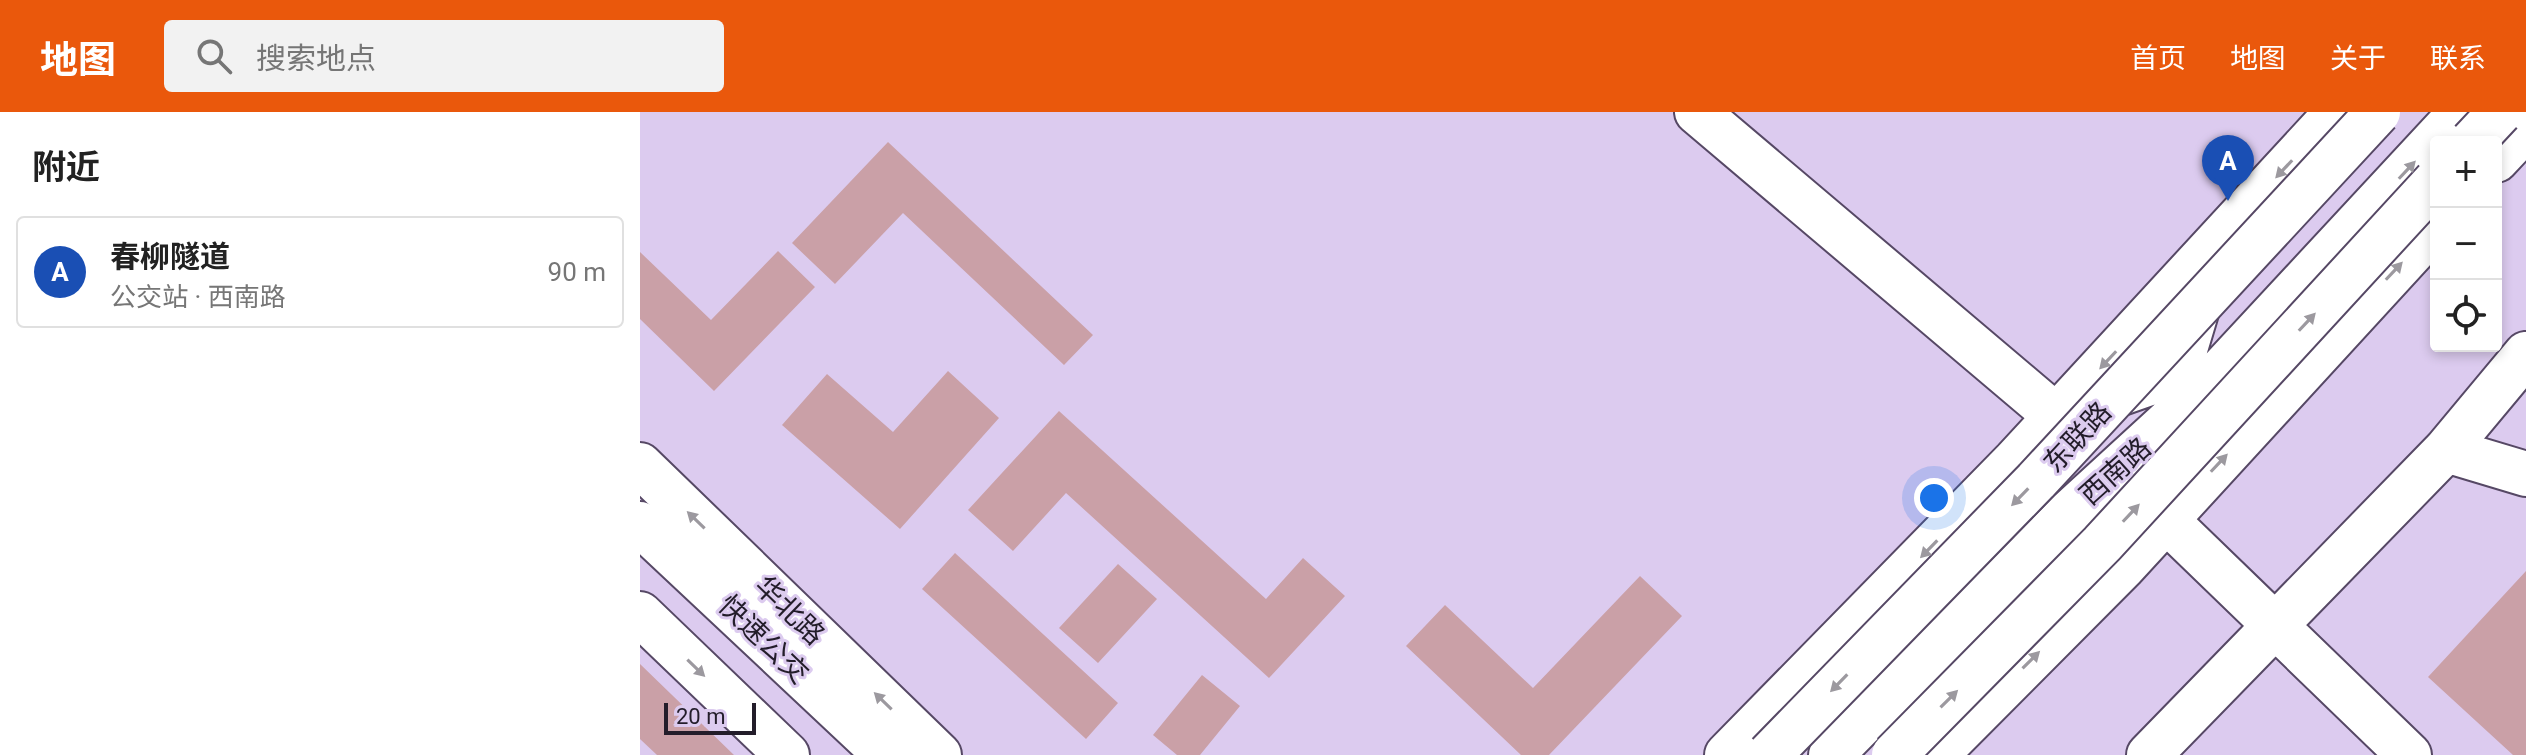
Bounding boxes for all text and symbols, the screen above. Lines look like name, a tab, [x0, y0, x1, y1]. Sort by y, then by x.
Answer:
search box	[164, 20, 724, 92]
icon: search	[192, 34, 236, 78]
text: 地图	[40, 38, 116, 82]
text: 搜索地点	[256, 41, 376, 76]
text: 首页	[2130, 42, 2186, 75]
text: 地图	[2230, 42, 2286, 75]
text: 关于	[2330, 42, 2386, 75]
text: 联系	[2430, 42, 2486, 75]
pin: A	[2202, 135, 2254, 201]
map controls	[2430, 136, 2502, 352]
button: +	[2430, 136, 2502, 208]
text: 附近	[32, 147, 100, 187]
one-way arrow	[2276, 160, 2294, 179]
one-way arrow	[2397, 161, 2415, 180]
button: −	[2430, 208, 2502, 280]
text: 春柳隧道	[110, 239, 230, 274]
text: A	[51, 257, 69, 287]
text: 90 m	[548, 257, 606, 287]
one-way arrow	[2385, 262, 2403, 281]
button: locate	[2430, 280, 2502, 352]
text: 公交站 · 西南路	[110, 282, 286, 312]
one-way arrow	[2297, 313, 2315, 332]
one-way arrow	[2099, 351, 2117, 370]
street label: 东联路	[2037, 395, 2118, 479]
street label: 西南路	[2073, 431, 2158, 512]
one-way arrow	[2209, 453, 2227, 472]
your location	[1914, 478, 1954, 518]
one-way arrow	[2012, 487, 2030, 506]
one-way arrow	[2121, 504, 2139, 523]
one-way arrow	[687, 511, 706, 530]
one-way arrow	[1920, 539, 1938, 558]
street label: 华北路	[748, 569, 831, 651]
street label: 快速公交	[712, 589, 815, 690]
one-way arrow	[2021, 651, 2039, 670]
one-way arrow	[686, 658, 705, 676]
one-way arrow	[1830, 674, 1848, 693]
one-way arrow	[1939, 691, 1958, 709]
one-way arrow	[874, 692, 893, 710]
scale bar	[664, 699, 756, 735]
text: 20 m	[676, 704, 725, 729]

